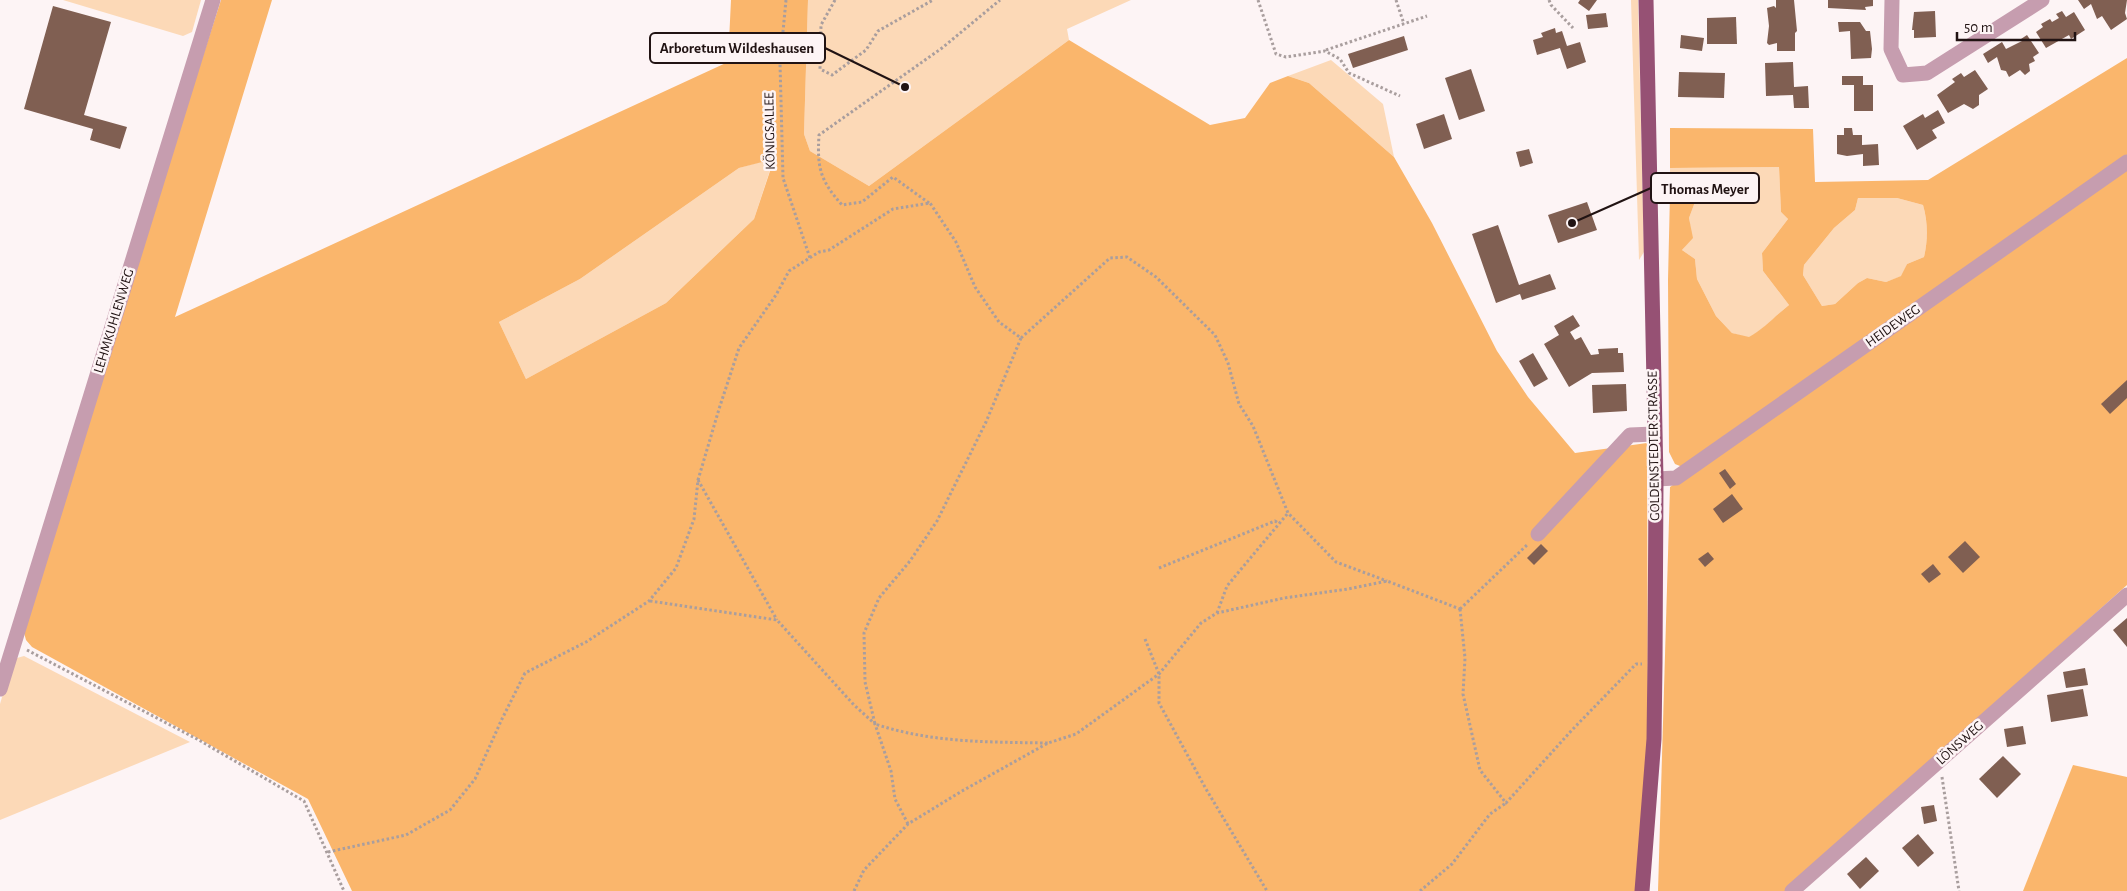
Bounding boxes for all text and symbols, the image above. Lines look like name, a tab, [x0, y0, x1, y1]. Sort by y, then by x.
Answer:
scale bar	[1957, 10, 2074, 42]
text: 50 m	[1964, 20, 1993, 35]
callout: Arboretum Wildeshausen	[650, 33, 825, 63]
text: Arboretum Wildeshausen	[660, 41, 814, 56]
street label: KÖNIGSALLEE	[759, 92, 778, 170]
callout: Thomas Meyer	[1651, 173, 1759, 203]
text: Thomas Meyer	[1661, 182, 1750, 197]
street label: LEHMKUHLENWEG	[91, 267, 137, 375]
street label: HEIDEWEG	[1863, 302, 1923, 350]
street label: GOLDENSTEDTER STRASSE	[1646, 371, 1662, 521]
street label: LÖNSWEG	[1932, 716, 1986, 768]

